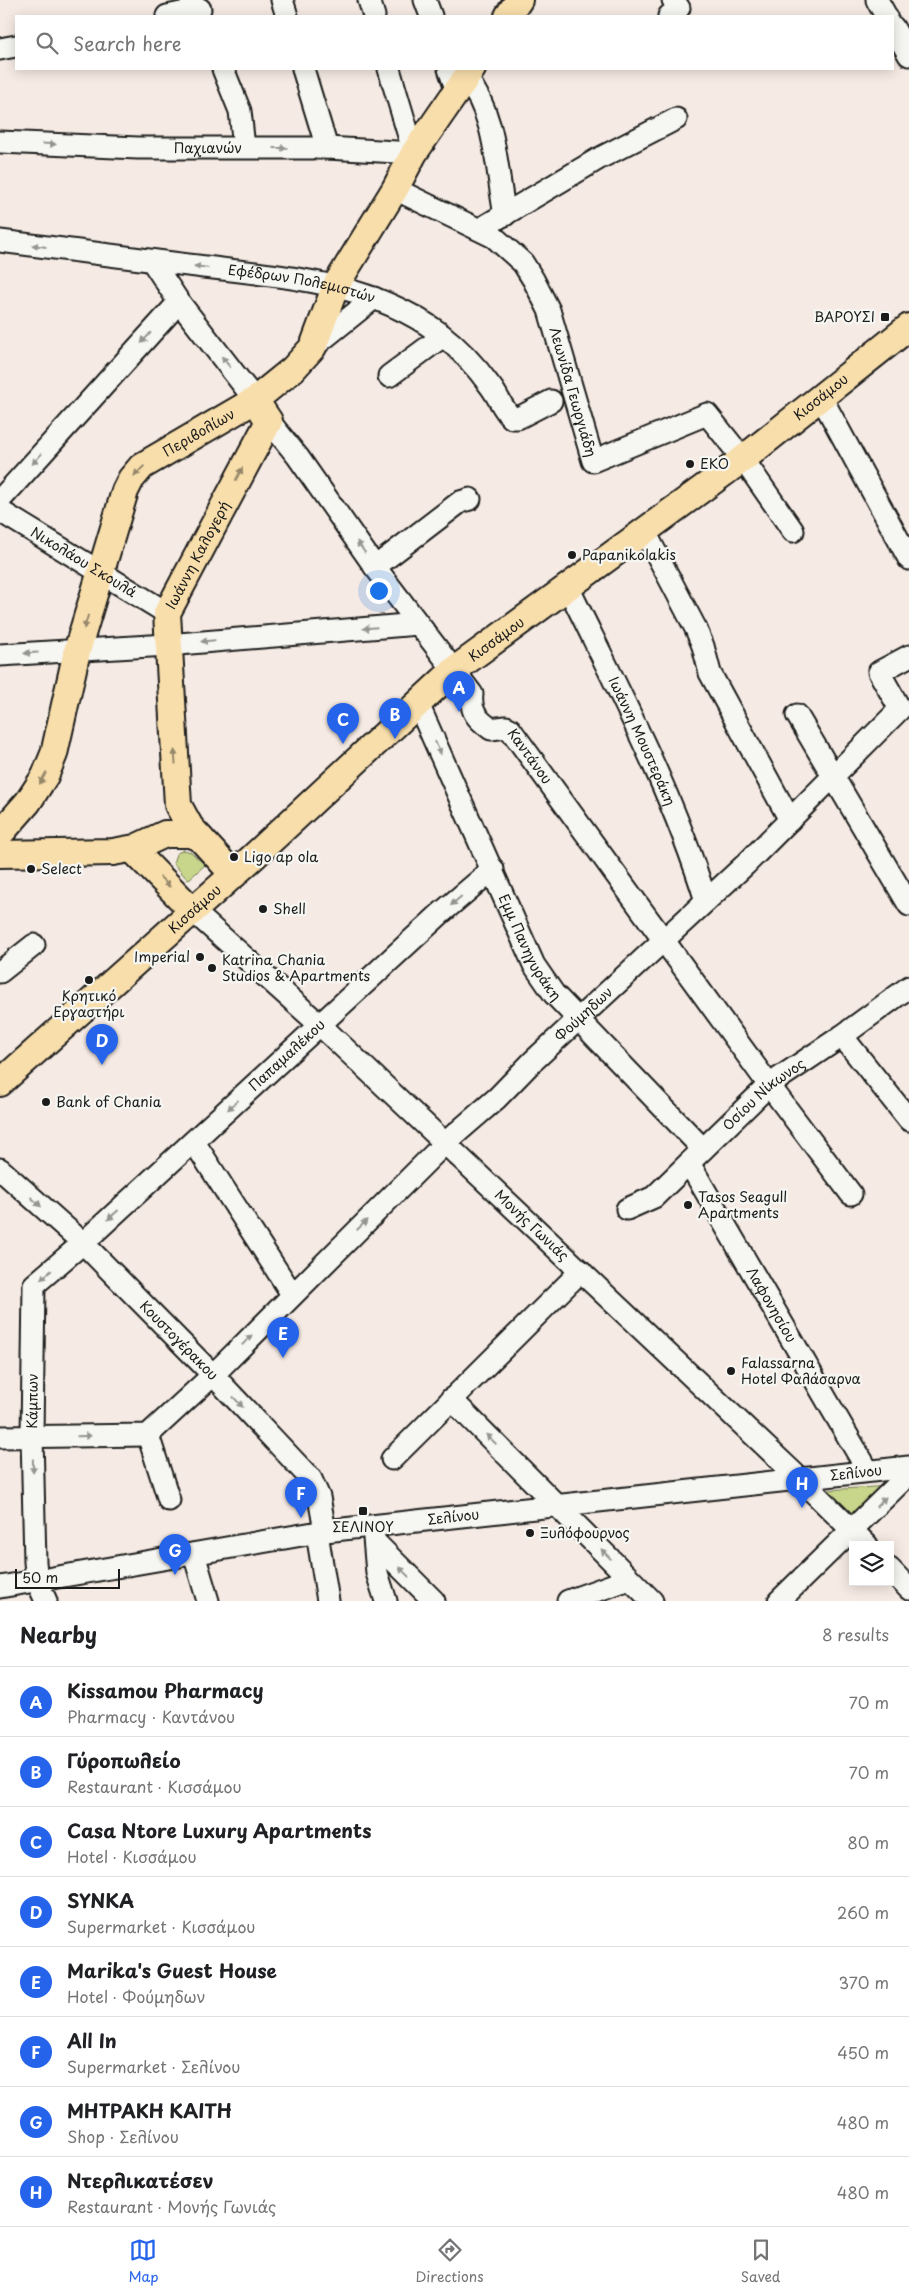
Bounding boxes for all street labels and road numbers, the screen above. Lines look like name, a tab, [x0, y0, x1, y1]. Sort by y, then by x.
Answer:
street label: Παχιανών	[174, 137, 242, 158]
street label: Εφέδρων Πολεμιστών	[227, 259, 379, 308]
street label: Λεωνίδα Γεωργιάδη	[544, 324, 602, 459]
street label: Κισσάμου	[788, 368, 852, 425]
street label: Περιβολίων	[158, 403, 239, 462]
street label: Ιωάννη Καλογερή	[160, 497, 235, 613]
street label: Νικολάου Σκουλά	[27, 521, 141, 602]
street label: Κισσάμου	[464, 611, 528, 667]
street label: Ιωάννη Μουστεράκη	[604, 673, 681, 809]
street label: Καντάνου	[503, 724, 558, 788]
street label: Κισσάμου	[163, 879, 226, 938]
street label: Εμμ Πανηγυράκη	[494, 891, 566, 1005]
street label: Φούμηδων	[550, 981, 617, 1046]
street label: Παπαμαλέκου	[244, 1014, 330, 1095]
street label: Οσίου Νίκωνος	[717, 1053, 809, 1135]
street label: Μονής Γωνιάς	[490, 1184, 574, 1265]
street label: Λαφονησίου	[742, 1263, 802, 1346]
street label: Κουστογέρακου	[135, 1296, 223, 1385]
street label: Κάμπων	[21, 1373, 43, 1429]
street label: Σελίνου	[829, 1459, 883, 1486]
street label: Σελίνου	[426, 1503, 480, 1530]

